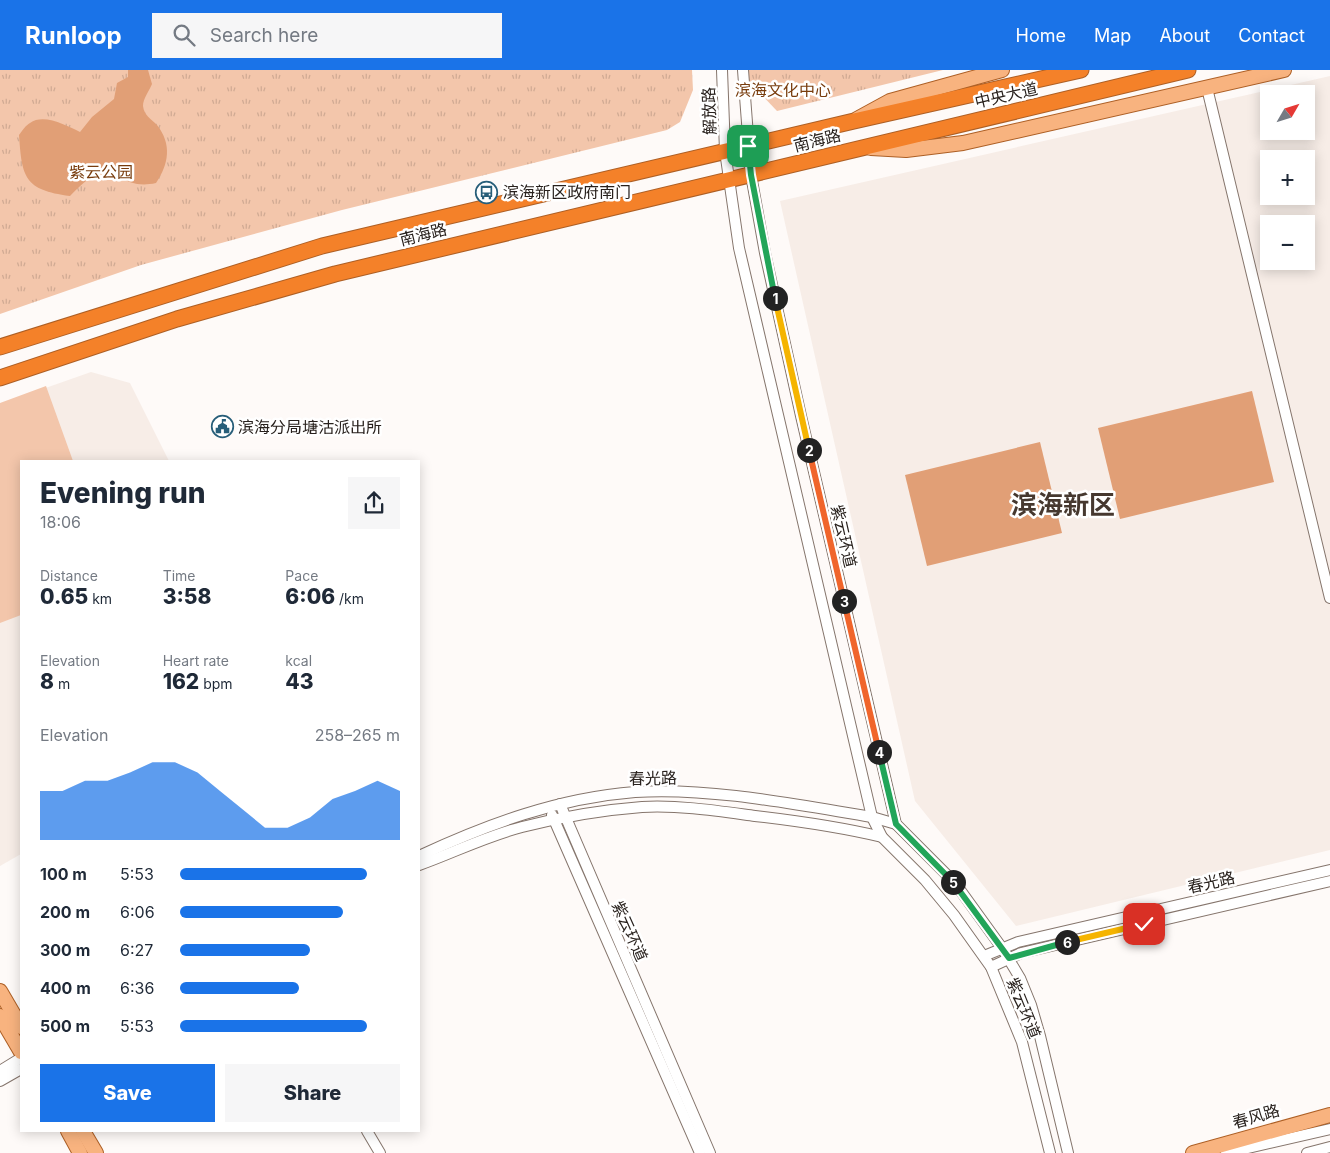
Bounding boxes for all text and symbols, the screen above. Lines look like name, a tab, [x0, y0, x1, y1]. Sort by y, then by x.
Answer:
search box	[152, 13, 502, 58]
text: Runloop	[25, 21, 122, 50]
icon: search	[170, 21, 198, 49]
text: Search here	[210, 24, 318, 47]
text: Home	[1016, 25, 1066, 46]
text: Map	[1094, 25, 1131, 46]
text: About	[1159, 25, 1210, 46]
text: Contact	[1238, 25, 1305, 46]
street label: 中央大道	[973, 78, 1039, 112]
park label: 滨海文化中心	[735, 80, 831, 100]
north arrow	[1260, 85, 1315, 140]
map controls	[1260, 85, 1315, 270]
street label: 解放路	[698, 87, 720, 135]
street label: 南海路	[791, 124, 843, 156]
pin	[727, 125, 769, 167]
icon: arrive	[734, 132, 762, 160]
button: +	[1260, 150, 1315, 205]
park label: 紫云公园	[69, 162, 133, 182]
bus stop icon: 滨海新区政府南门	[475, 180, 499, 204]
place label: 滨海新区政府南门	[503, 182, 631, 202]
button: −	[1260, 215, 1315, 270]
street label: 南海路	[397, 218, 449, 250]
pin: 1	[762, 286, 788, 310]
text: 1	[772, 290, 779, 307]
public building icon: 滨海分局塘沽派出所	[210, 415, 234, 439]
place label: 滨海分局塘沽派出所	[238, 417, 382, 437]
pin: 2	[796, 438, 822, 462]
text: 2	[805, 442, 814, 459]
text: Evening run	[40, 476, 206, 510]
button: share	[348, 477, 400, 529]
district label: 滨海新区	[1011, 489, 1115, 520]
street label: 紫云环道	[827, 503, 861, 569]
text: 18:06	[40, 512, 81, 532]
text: Distance	[40, 567, 98, 584]
text: Time	[163, 567, 196, 584]
text: Pace	[285, 567, 318, 584]
text: 0.65	[40, 584, 88, 609]
text: 3:58	[163, 584, 212, 609]
text: 6:06	[285, 584, 335, 609]
pin: 3	[832, 588, 856, 614]
text: km	[88, 590, 112, 607]
text: /km	[335, 590, 364, 607]
text: 3	[840, 593, 849, 610]
text: Elevation	[40, 652, 100, 669]
text: Heart rate	[163, 652, 229, 669]
text: kcal	[285, 652, 312, 669]
text: 8	[40, 669, 54, 694]
text: 162	[163, 669, 199, 694]
text: 43	[285, 669, 314, 694]
text: m	[54, 675, 70, 692]
text: bpm	[199, 675, 233, 692]
text: Elevation	[40, 725, 109, 745]
text: 258–265 m	[315, 725, 400, 745]
pin: 4	[866, 740, 892, 764]
text: 4	[875, 744, 884, 761]
street label: 春光路	[629, 768, 677, 788]
text: 100 m	[40, 864, 87, 884]
text: 5:53	[120, 864, 154, 884]
street label: 春光路	[1185, 867, 1237, 897]
pin: 5	[940, 870, 966, 894]
text: 5	[949, 874, 958, 891]
street label: 紫云环道	[608, 898, 652, 964]
text: 200 m	[40, 902, 90, 922]
text: 6:06	[120, 902, 155, 922]
pin	[1123, 903, 1165, 945]
icon: check	[1130, 910, 1158, 938]
pin: 6	[1054, 930, 1080, 954]
text: 6	[1063, 934, 1072, 951]
text: 300 m	[40, 940, 90, 960]
text: 6:27	[120, 940, 153, 960]
street label: 紫云环道	[1003, 975, 1045, 1041]
text: 400 m	[40, 978, 91, 998]
text: 6:36	[120, 978, 154, 998]
text: 500 m	[40, 1016, 90, 1036]
text: 5:53	[120, 1016, 154, 1036]
button: Save	[40, 1064, 215, 1122]
button: Share	[225, 1064, 400, 1122]
street label: 春风路	[1230, 1100, 1282, 1132]

